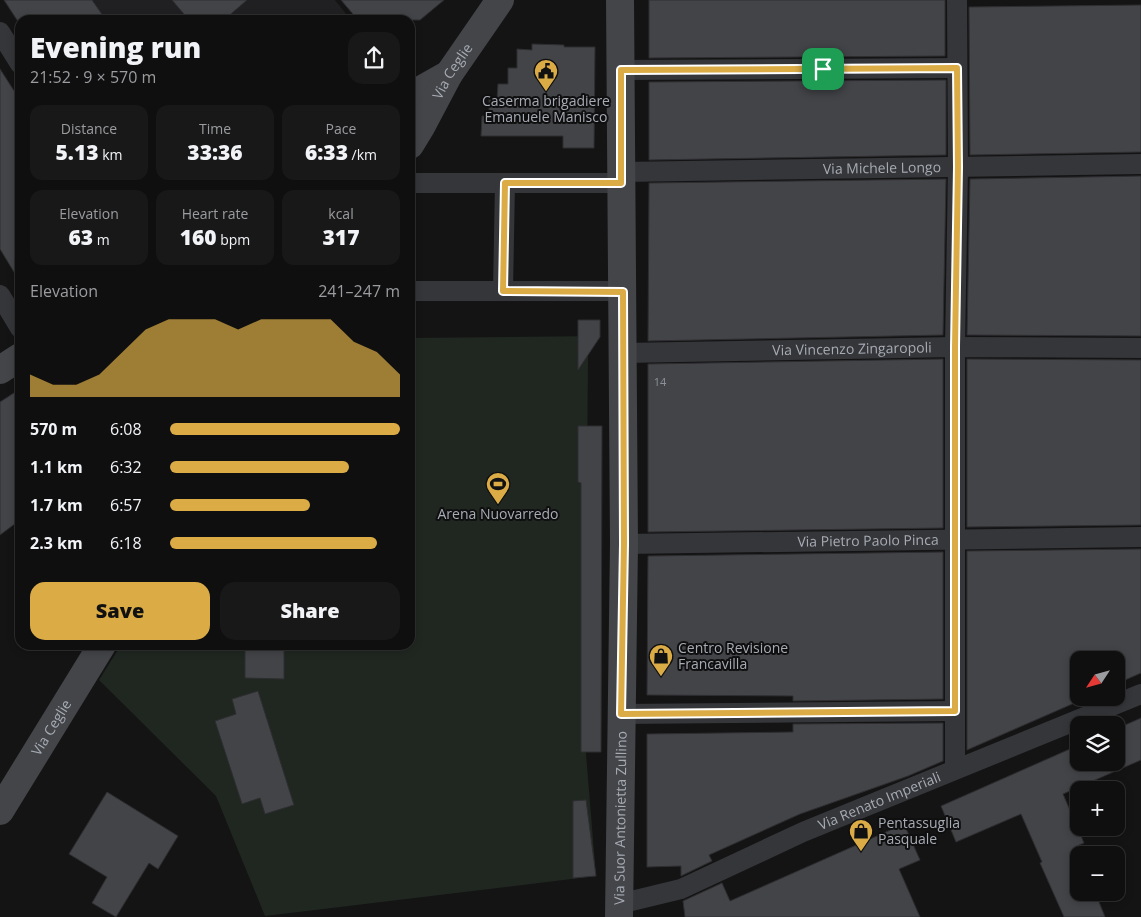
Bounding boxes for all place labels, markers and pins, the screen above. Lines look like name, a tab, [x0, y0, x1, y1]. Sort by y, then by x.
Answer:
pin	[802, 48, 844, 90]
public building icon: Caserma brigadiere Emanuele Manisco	[533, 58, 559, 92]
place label: Caserma brigadiere Emanuele Manisco	[482, 91, 610, 126]
sports icon: Arena Nuovarredo	[485, 471, 511, 505]
place label: Arena Nuovarredo	[437, 504, 559, 523]
place label: Centro Revisione Francavilla	[678, 638, 788, 673]
shop icon: Centro Revisione Francavilla	[648, 643, 674, 677]
place label: Pentassuglia Pasquale	[878, 813, 960, 848]
shop icon: Pentassuglia Pasquale	[848, 818, 874, 852]

